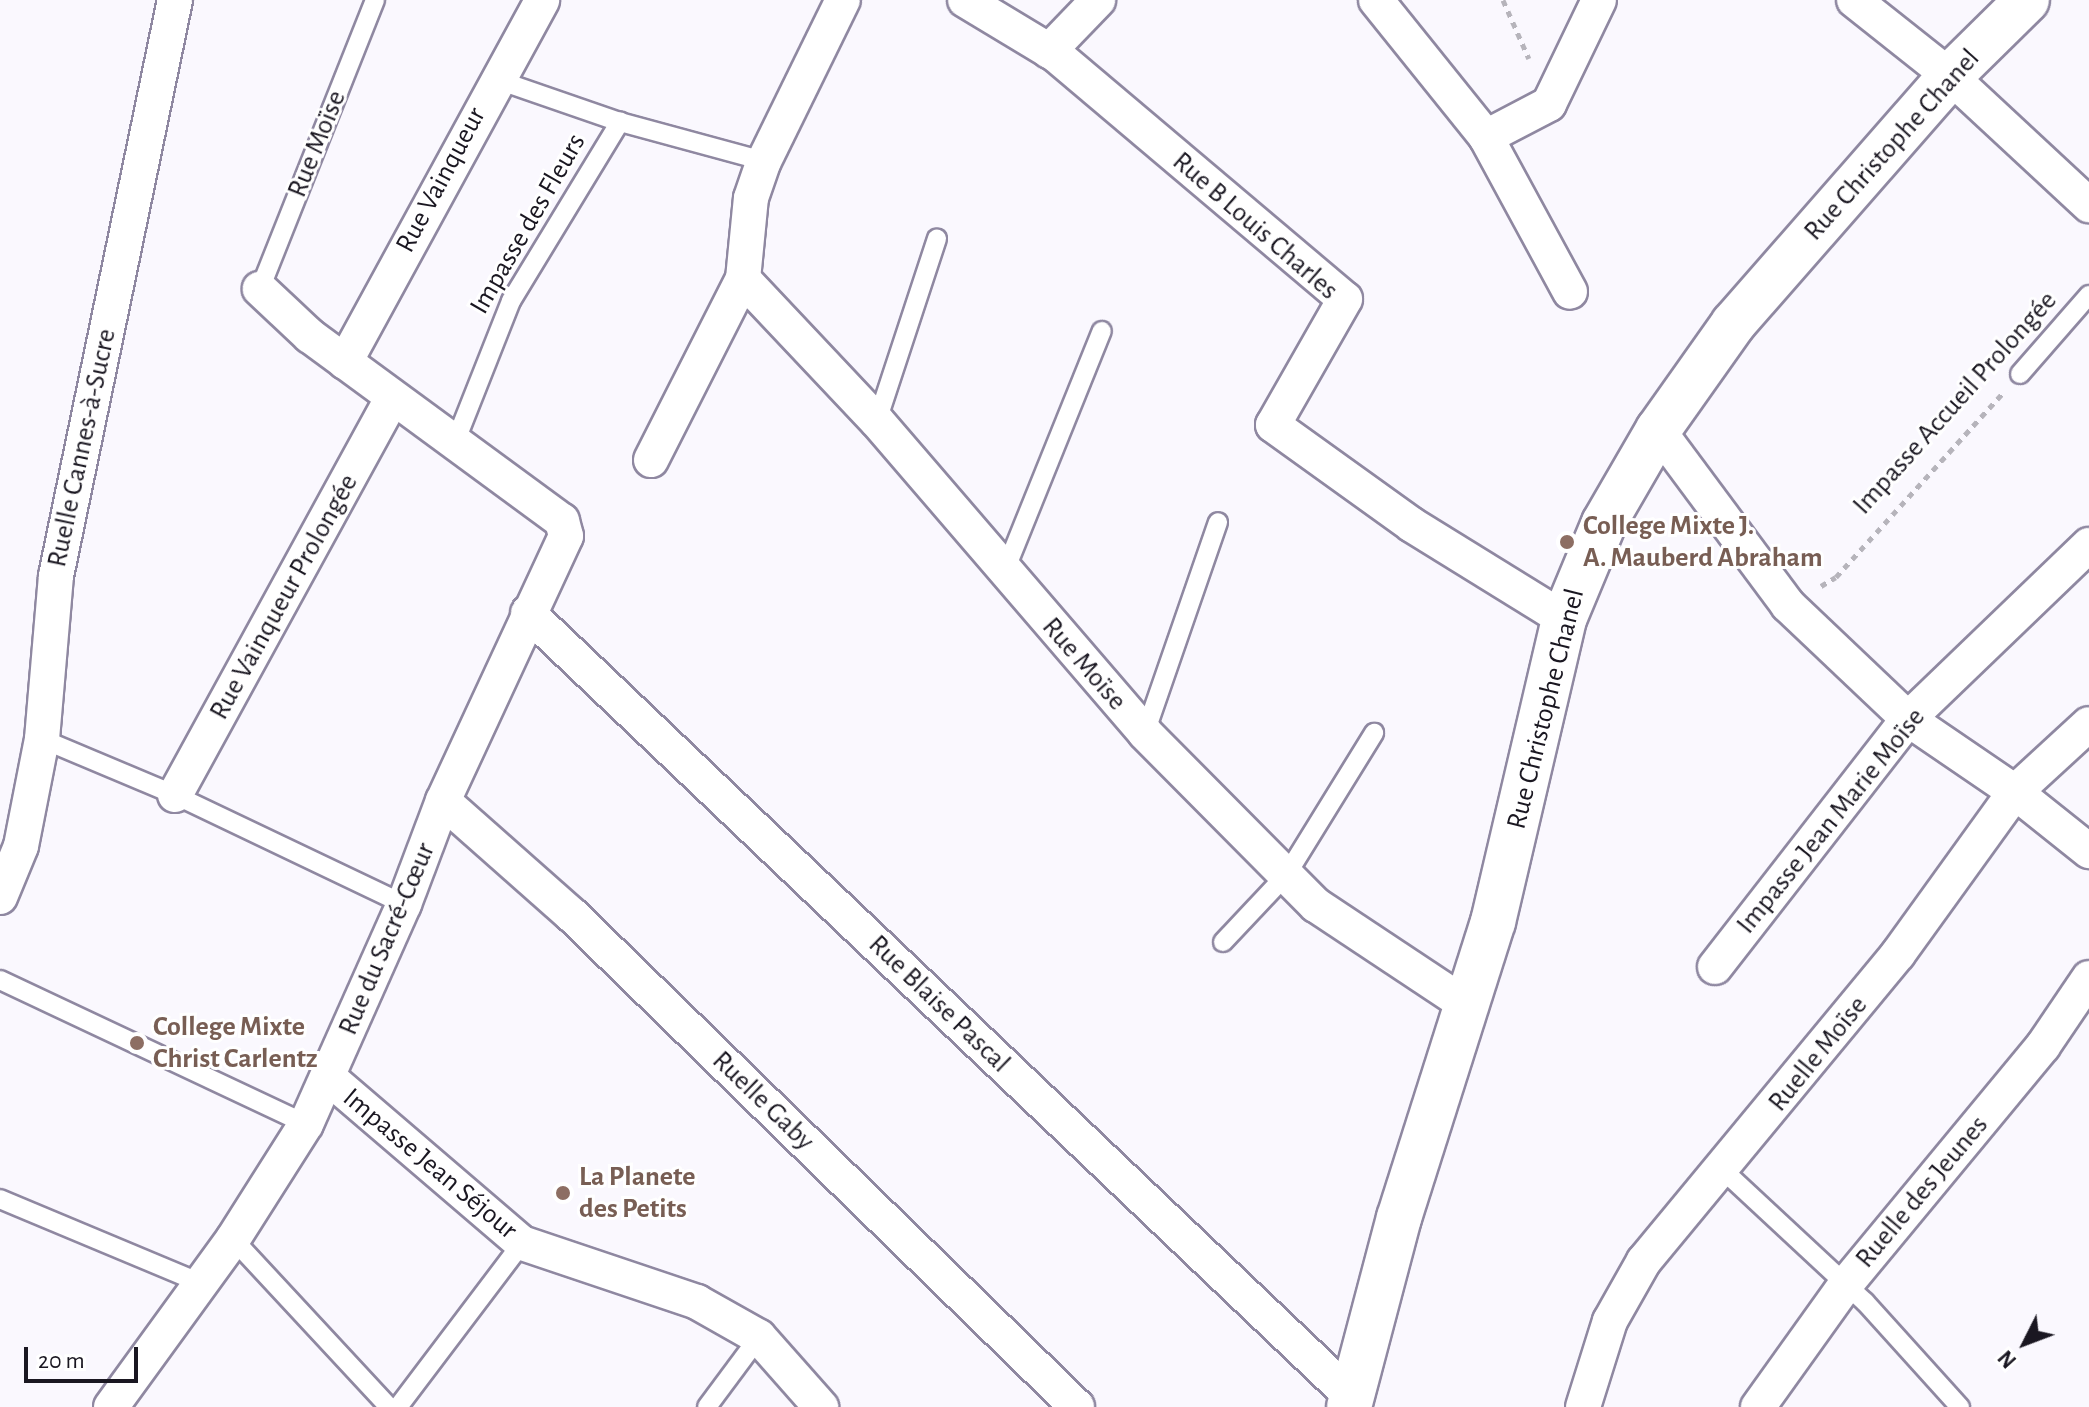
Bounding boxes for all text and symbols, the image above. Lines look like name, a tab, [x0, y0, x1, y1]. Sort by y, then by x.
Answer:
street label: Rue Christophe Chanel	[1797, 42, 1987, 248]
street label: Rue Moïse	[280, 86, 354, 202]
street label: Rue Vainqueur	[389, 102, 493, 258]
street label: Impasse des Fleurs	[463, 128, 593, 320]
street label: Rue B Louis Charles	[1165, 145, 1345, 307]
street label: Impasse Accueil Prolongée	[1846, 284, 2064, 522]
street label: Ruelle Cannes-à-Sucre	[40, 326, 124, 570]
street label: Rue Vainqueur Prolongée	[203, 468, 365, 726]
place label: College Mixte J. A. Mauberd Abraham	[1583, 509, 1823, 575]
marker: College Mixte J. A. Mauberd Abraham	[1558, 533, 1576, 551]
street label: Rue Christophe Chanel	[1500, 585, 1592, 833]
street label: Rue Moïse	[1035, 611, 1133, 717]
street label: Impasse Jean Marie Moïse	[1730, 701, 1932, 941]
street label: Rue du Sacré-Cœur	[331, 838, 443, 1040]
street label: Rue Blaise Pascal	[861, 928, 1017, 1080]
street label: Ruelle Moïse	[1761, 989, 1875, 1119]
place label: College Mixte Christ Carlentz	[153, 1010, 318, 1076]
marker: College Mixte Christ Carlentz	[128, 1034, 146, 1052]
street label: Ruelle Gaby	[705, 1044, 821, 1158]
street label: Impasse Jean Séjour	[336, 1081, 524, 1247]
street label: Ruelle des Jeunes	[1849, 1109, 1995, 1275]
place label: La Planete des Petits	[579, 1160, 695, 1226]
marker: La Planete des Petits	[554, 1184, 572, 1202]
north arrow	[1985, 1303, 2065, 1383]
scale bar	[28, 1331, 142, 1381]
text: N	[1994, 1346, 2020, 1372]
text: 20 m	[38, 1349, 85, 1373]

